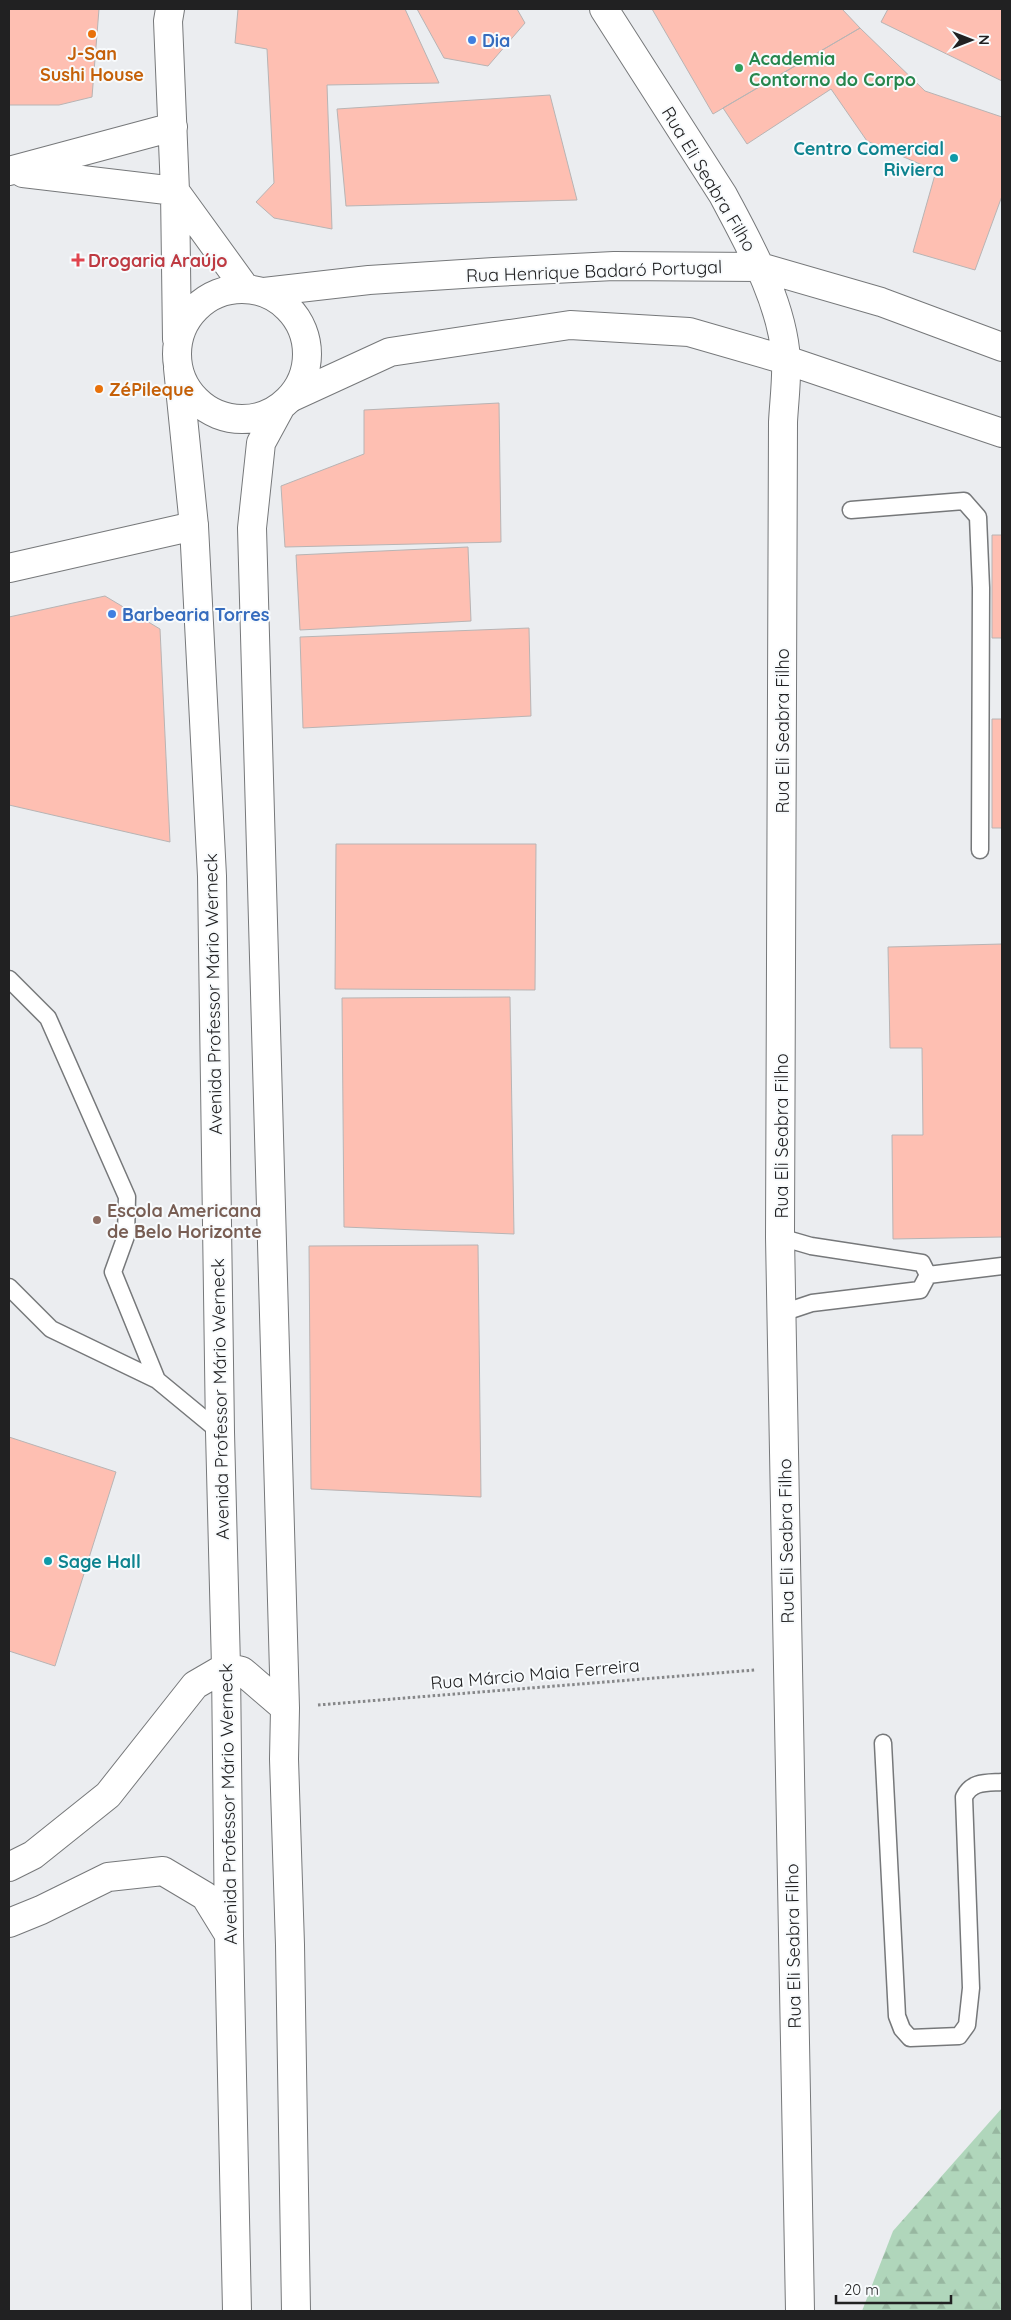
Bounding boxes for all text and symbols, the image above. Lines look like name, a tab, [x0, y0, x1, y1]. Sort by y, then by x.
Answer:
north arrow	[946, 15, 996, 65]
marker: J-San Sushi House	[86, 28, 98, 40]
place label: Dia	[482, 29, 510, 52]
marker: Dia	[466, 34, 478, 46]
text: N	[975, 35, 993, 45]
place label: J-San Sushi House	[40, 42, 144, 86]
place label: Academia Contorno do Corpo	[749, 47, 916, 91]
marker: Academia Contorno do Corpo	[733, 62, 745, 74]
street label: Rua Eli Seabra Filho	[657, 102, 761, 256]
place label: Centro Comercial Riviera	[793, 137, 944, 181]
marker: Centro Comercial Riviera	[948, 152, 960, 164]
place label: Drogaria Araújo	[88, 249, 228, 272]
marker: Drogaria Araújo	[72, 254, 84, 266]
street label: Rua Henrique Badaró Portugal	[465, 255, 723, 287]
place label: ZéPileque	[109, 378, 194, 401]
marker: ZéPileque	[93, 383, 105, 395]
place label: Barbearia Torres	[122, 603, 270, 626]
marker: Barbearia Torres	[106, 608, 118, 620]
street label: Rua Eli Seabra Filho	[771, 648, 794, 814]
street label: Avenida Professor Mário Werneck	[199, 853, 227, 1135]
street label: Rua Eli Seabra Filho	[770, 1053, 793, 1219]
place label: Escola Americana de Belo Horizonte	[107, 1199, 262, 1243]
marker: Escola Americana de Belo Horizonte	[91, 1214, 103, 1226]
street label: Avenida Professor Mário Werneck	[206, 1258, 234, 1540]
street label: Rua Eli Seabra Filho	[773, 1458, 799, 1624]
place label: Sage Hall	[58, 1550, 141, 1573]
marker: Sage Hall	[42, 1555, 54, 1567]
street label: Rua Márcio Maia Ferreira	[429, 1653, 641, 1695]
street label: Avenida Professor Mário Werneck	[214, 1663, 242, 1945]
street label: Rua Eli Seabra Filho	[780, 1863, 806, 2029]
scale bar	[836, 2272, 951, 2304]
text: 20 m	[844, 2280, 879, 2299]

